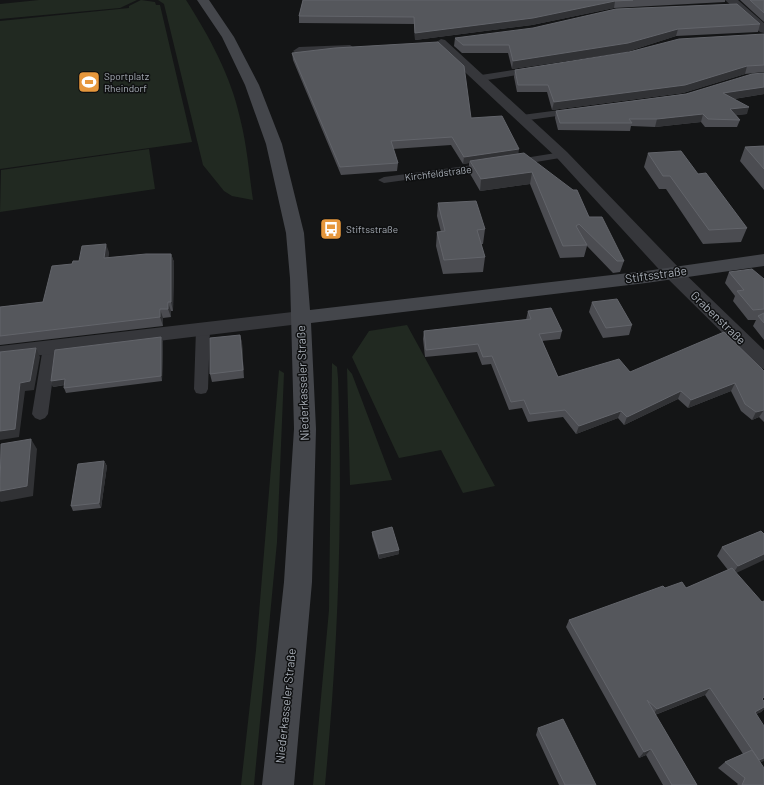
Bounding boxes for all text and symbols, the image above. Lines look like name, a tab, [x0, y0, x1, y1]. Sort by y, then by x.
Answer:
sports icon: Sportplatz Rheindorf	[76, 69, 102, 95]
place label: Sportplatz Rheindorf	[104, 70, 150, 94]
street label: Kirchfeldstraße	[404, 163, 472, 183]
bus stop icon: Stiftsstraße	[318, 216, 344, 242]
place label: Stiftsstraße	[346, 223, 398, 235]
street label: Stiftsstraße	[624, 263, 688, 285]
street label: Grabenstraße	[688, 288, 749, 347]
street label: Niederkasseler Straße	[293, 325, 311, 441]
street label: Niederkasseler Straße	[272, 648, 298, 764]

